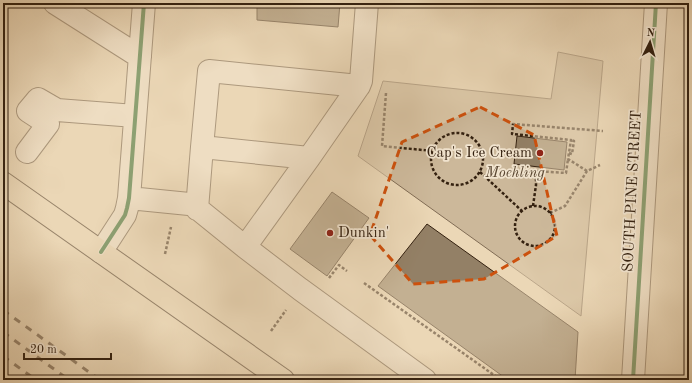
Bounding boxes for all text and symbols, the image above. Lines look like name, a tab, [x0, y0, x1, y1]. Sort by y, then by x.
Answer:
north arrow	[630, 22, 670, 62]
text: N	[646, 28, 656, 39]
street label: SOUTH PINE STREET	[621, 110, 645, 272]
place label: Cap's Ice Cream	[426, 146, 532, 161]
marker: Cap's Ice Cream	[535, 148, 545, 158]
park label: Moehling	[484, 166, 545, 181]
place label: Dunkin'	[338, 226, 389, 241]
marker: Dunkin'	[325, 228, 335, 238]
scale bar	[24, 335, 111, 361]
text: 20 m	[30, 344, 57, 356]

